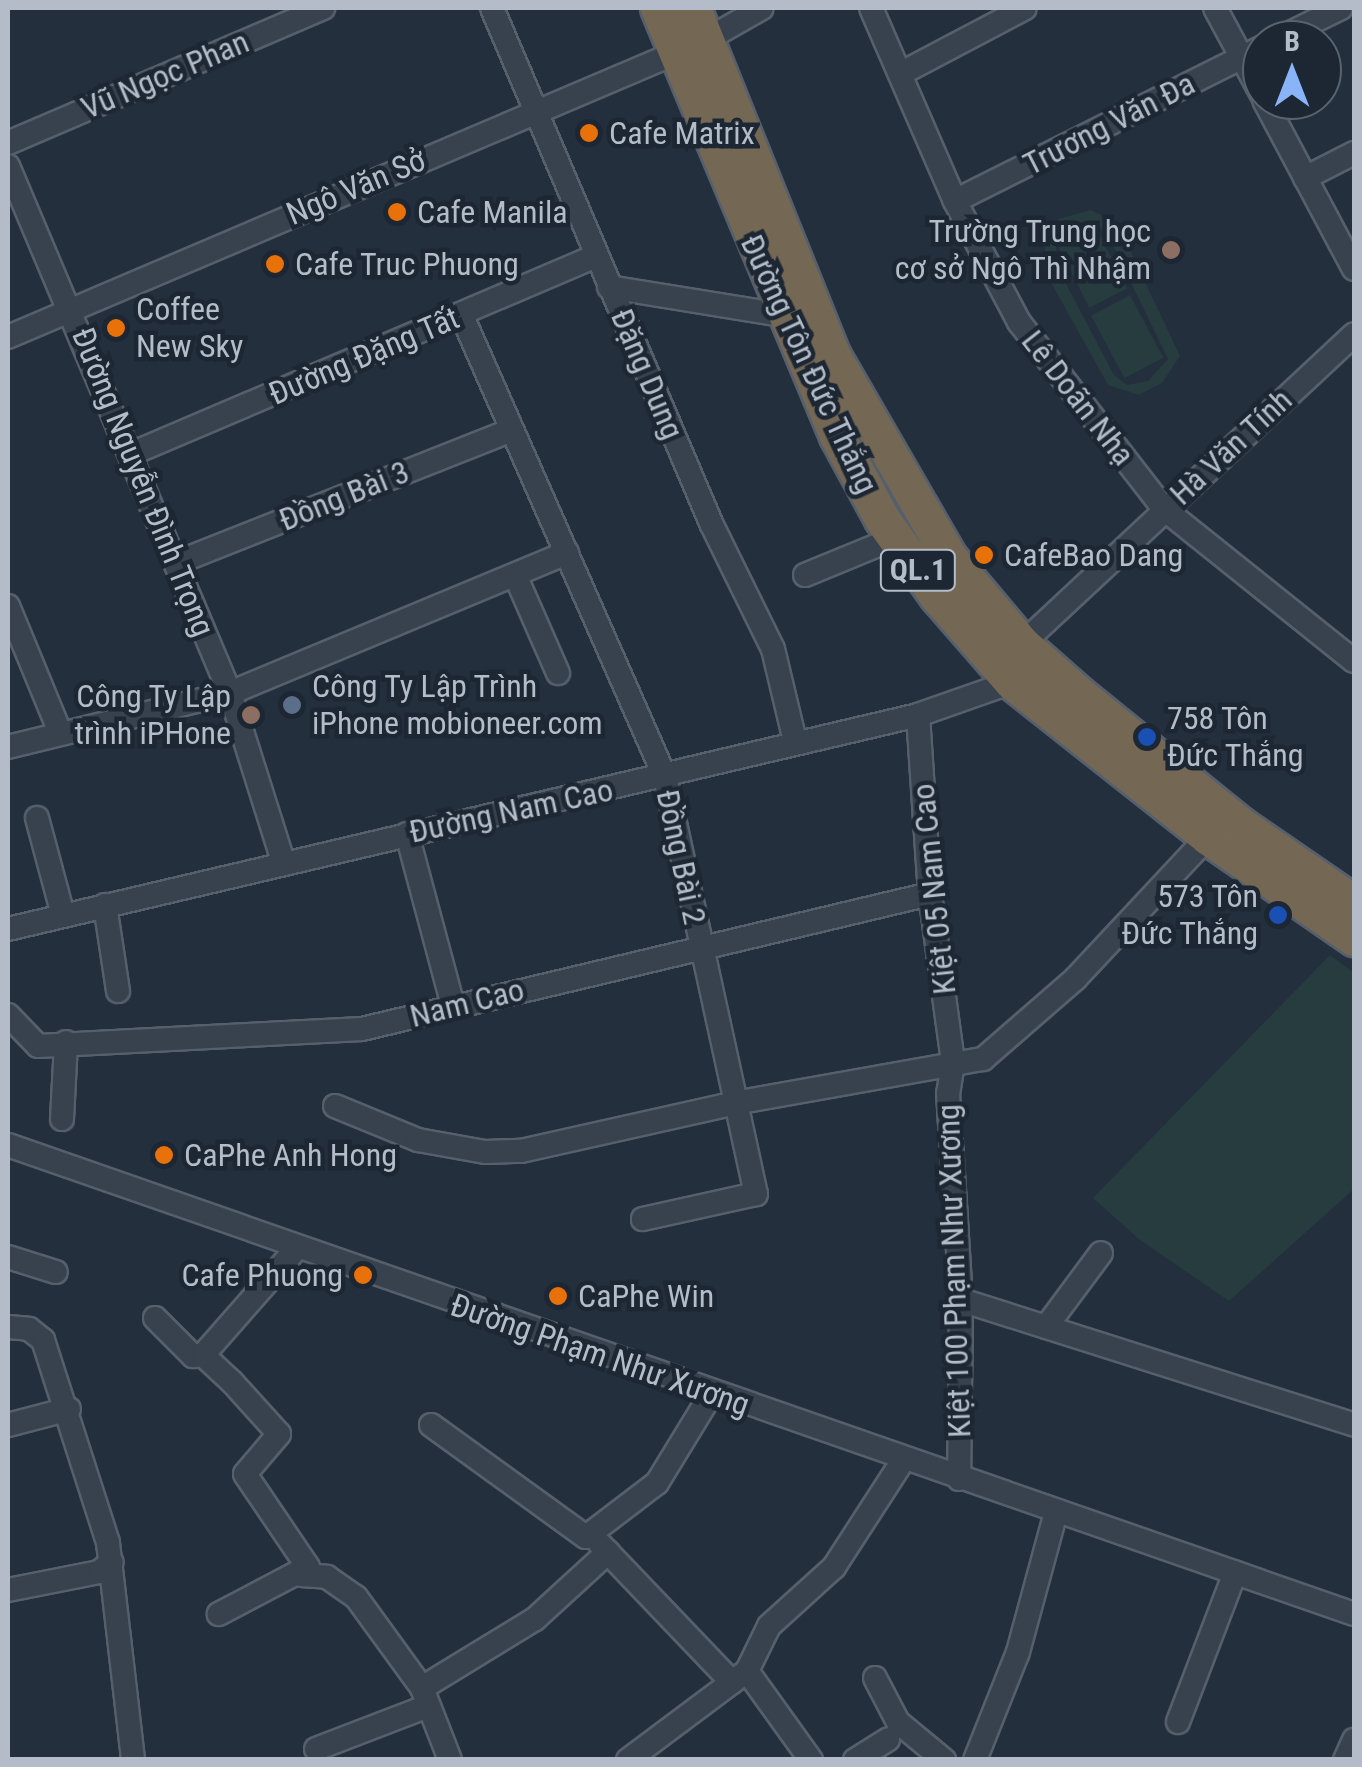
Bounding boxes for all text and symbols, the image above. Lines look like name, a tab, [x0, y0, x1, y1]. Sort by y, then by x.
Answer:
north arrow	[1242, 20, 1342, 120]
street label: Vũ Ngọc Phan	[76, 23, 254, 127]
text: B	[1284, 25, 1300, 58]
street label: Trương Văn Đa	[1017, 64, 1201, 184]
place label: Cafe Matrix	[609, 114, 755, 152]
marker: Cafe Matrix	[578, 122, 600, 144]
street label: Ngô Văn Sở	[281, 141, 431, 233]
place label: Cafe Manila	[417, 193, 568, 231]
marker: Cafe Manila	[386, 201, 408, 223]
place label: Trường Trung học cơ sở Ngô Thì Nhậm	[894, 213, 1151, 288]
street label: Đường Tôn Đức Thắng	[732, 228, 886, 500]
marker: Trường Trung học cơ sở Ngô Thì Nhậm	[1160, 239, 1182, 261]
place label: Cafe Truc Phuong	[295, 245, 519, 283]
marker: Cafe Truc Phuong	[264, 253, 286, 275]
place label: Coffee New Sky	[136, 291, 243, 366]
street label: Đường Đặng Tất	[263, 299, 465, 413]
street label: Đặng Dung	[602, 303, 692, 445]
marker: Coffee New Sky	[105, 317, 127, 339]
street label: Đường Nguyễn Đình Trọng	[63, 322, 223, 642]
street label: Lê Doãn Nhạ	[1013, 323, 1143, 473]
street label: Hà Văn Tính	[1162, 381, 1300, 513]
street label: Đồng Bài 3	[273, 453, 415, 539]
place label: CafeBao Dang	[1004, 536, 1183, 574]
marker: CafeBao Dang	[973, 544, 995, 566]
road number: QL.1	[878, 545, 958, 595]
place label: Công Ty Lập Trình iPhone mobioneer.com	[312, 668, 602, 743]
place label: Công Ty Lập trình iPHone	[74, 678, 231, 753]
marker: Công Ty Lập Trình iPhone mobioneer.com	[281, 694, 303, 716]
place label: 758 Tôn Đức Thắng	[1167, 700, 1304, 775]
marker: Công Ty Lập trình iPHone	[240, 704, 262, 726]
marker: 758 Tôn Đức Thắng	[1136, 726, 1158, 748]
street label: Đường Nam Cao	[406, 771, 616, 851]
street label: Kiệt 05 Nam Cao	[904, 782, 964, 996]
street label: Đồng Bài 2	[648, 786, 714, 928]
place label: 573 Tôn Đức Thắng	[1121, 878, 1258, 953]
marker: 573 Tôn Đức Thắng	[1267, 904, 1289, 926]
street label: Nam Cao	[406, 970, 528, 1036]
street label: Kiệt 100 Phạm Như Xương	[929, 1104, 979, 1438]
place label: CaPhe Anh Hong	[184, 1136, 397, 1174]
marker: CaPhe Anh Hong	[153, 1144, 175, 1166]
place label: Cafe Phuong	[181, 1256, 343, 1294]
marker: Cafe Phuong	[352, 1264, 374, 1286]
place label: CaPhe Win	[578, 1277, 714, 1315]
marker: CaPhe Win	[547, 1285, 569, 1307]
street label: Đường Phạm Như Xương	[446, 1286, 754, 1424]

